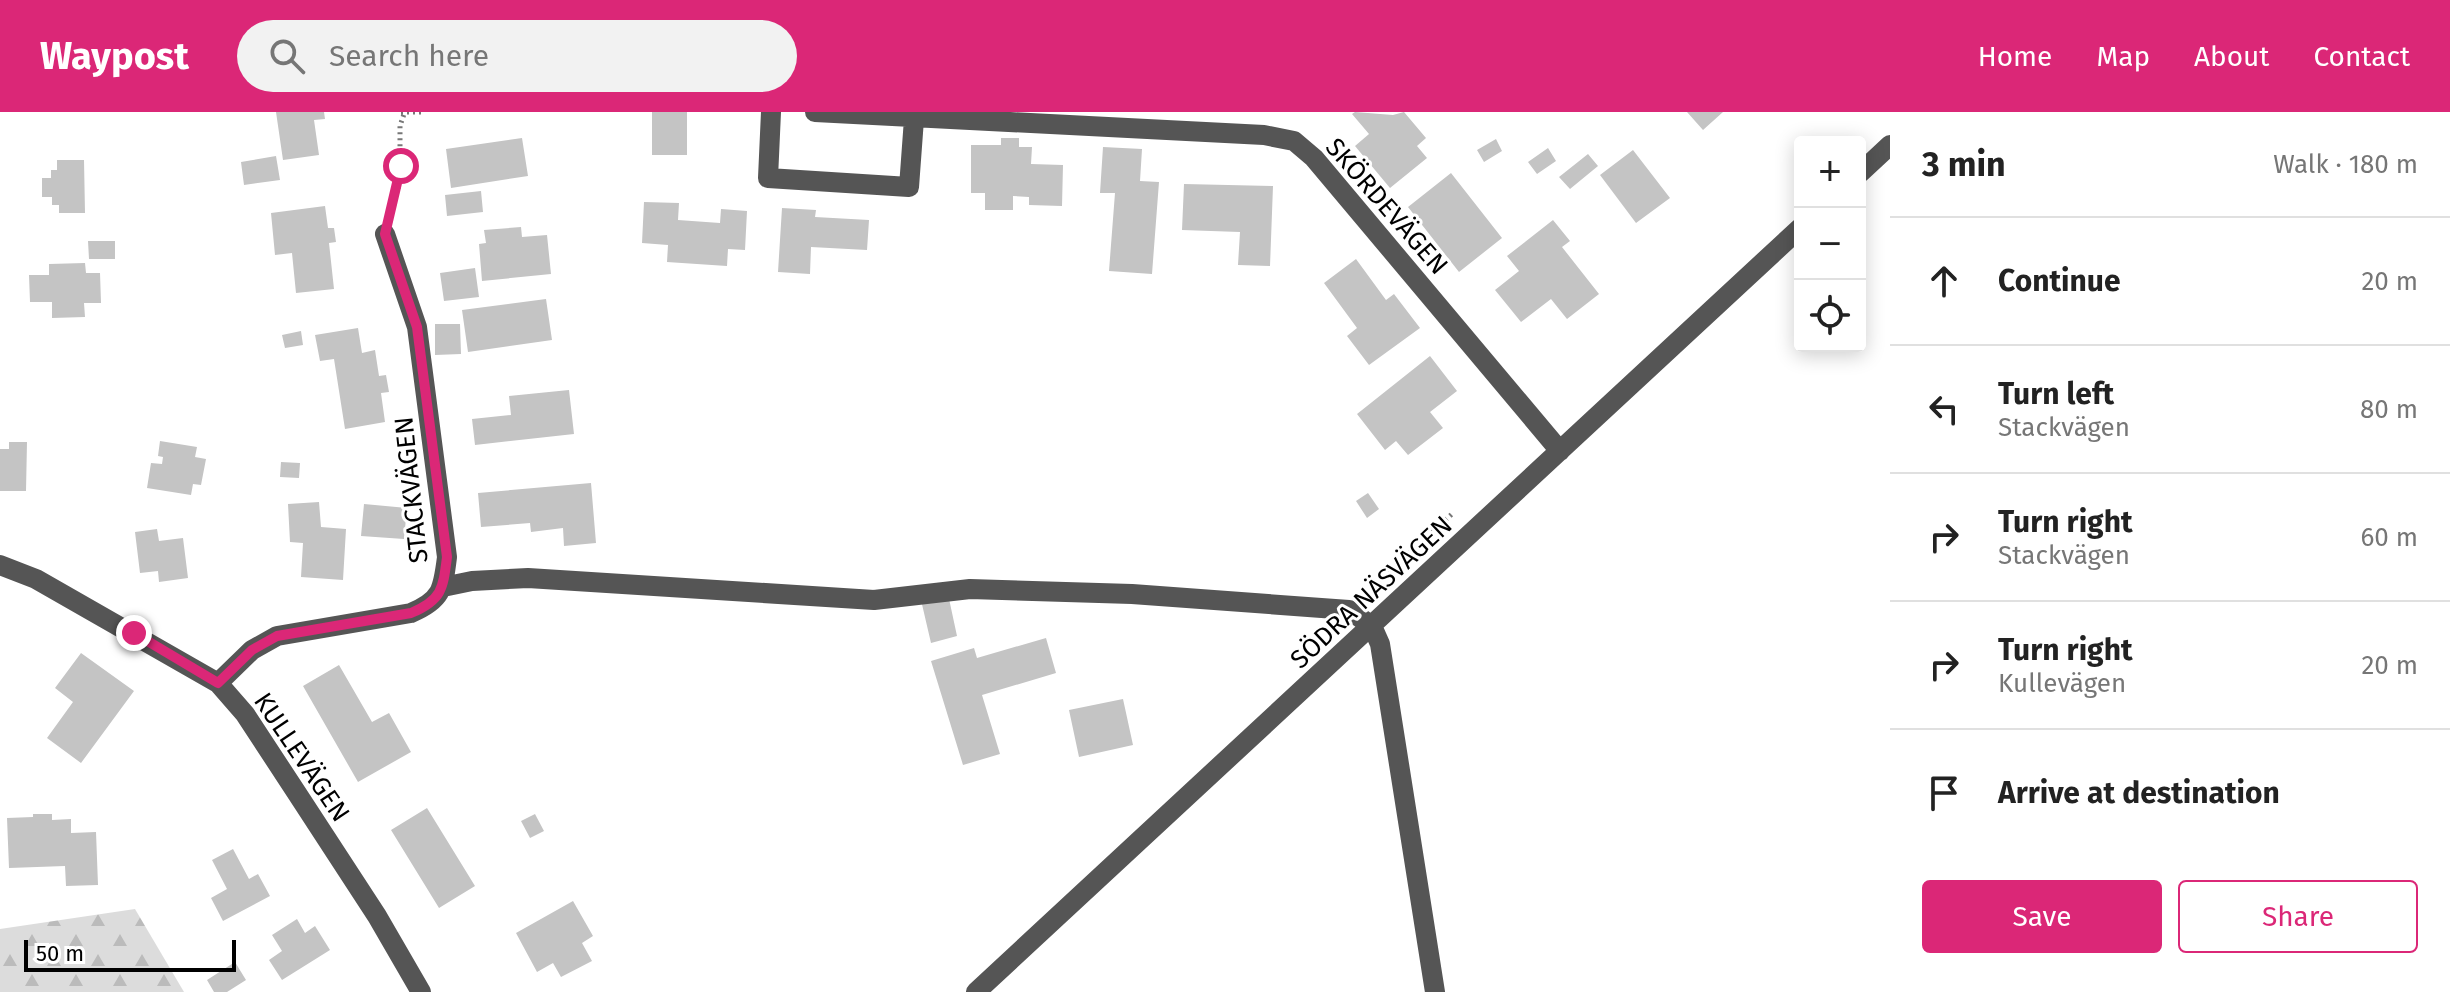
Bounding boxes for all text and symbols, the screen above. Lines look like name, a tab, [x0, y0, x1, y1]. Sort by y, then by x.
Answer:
search box	[237, 20, 797, 92]
text: Waypost	[40, 33, 189, 79]
icon: search	[265, 34, 309, 78]
text: Search here	[329, 38, 489, 74]
text: Home	[1978, 40, 2052, 73]
text: Map	[2096, 40, 2150, 73]
text: About	[2194, 40, 2269, 73]
text: Contact	[2313, 40, 2410, 73]
street label: SKÖRDEVÄGEN	[1319, 132, 1454, 281]
map controls	[1794, 136, 1866, 352]
button: +	[1794, 136, 1866, 208]
text: 3 min	[1922, 144, 2006, 185]
route start	[383, 148, 419, 184]
text: Walk · 180 m	[2273, 149, 2418, 180]
button: −	[1794, 208, 1866, 280]
icon: ahead	[1922, 259, 1966, 303]
text: Continue	[1998, 263, 2121, 299]
text: 20 m	[2361, 266, 2418, 297]
button: locate	[1794, 280, 1866, 352]
text: Turn left	[1998, 376, 2114, 412]
icon: left	[1922, 387, 1966, 431]
text: 80 m	[2360, 394, 2418, 425]
text: Stackvägen	[1998, 412, 2130, 443]
street label: STACKVÄGEN	[388, 415, 435, 565]
text: Turn right	[1998, 504, 2133, 540]
street label: SÖDRA NÄSVÄGEN	[1284, 510, 1459, 675]
icon: right	[1922, 515, 1966, 559]
text: 60 m	[2360, 522, 2418, 553]
text: Stackvägen	[1998, 540, 2130, 571]
route end	[116, 615, 152, 651]
text: Turn right	[1998, 632, 2133, 668]
icon: right	[1922, 643, 1966, 687]
text: 20 m	[2361, 650, 2418, 681]
text: Kullevägen	[1998, 668, 2126, 699]
street label: KULLEVÄGEN	[247, 687, 356, 828]
icon: arrive	[1922, 771, 1966, 815]
text: Arrive at destination	[1998, 775, 2280, 811]
button: Save	[1922, 880, 2162, 953]
button: Share	[2178, 880, 2418, 953]
scale bar	[24, 936, 236, 972]
text: 50 m	[36, 940, 84, 967]

